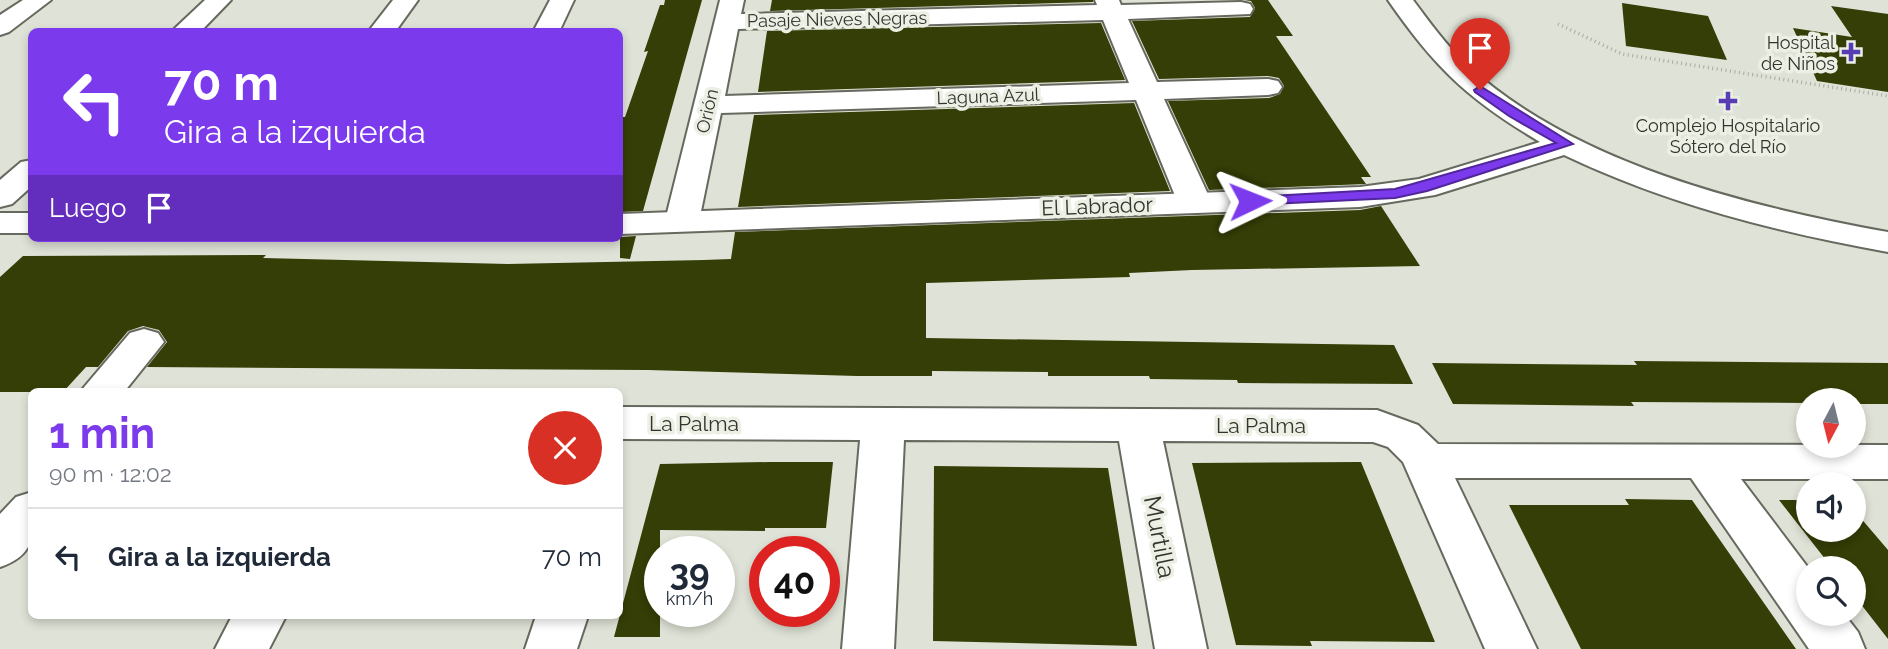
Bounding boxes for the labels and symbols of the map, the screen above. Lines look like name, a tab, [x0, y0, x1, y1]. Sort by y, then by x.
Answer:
street label: Pasaje Nieves Negras	[747, 7, 928, 31]
pin	[1450, 18, 1510, 90]
place label: Hospital de Niños	[1761, 32, 1835, 74]
marker: Hospital de Niños	[1841, 42, 1861, 62]
street label: Laguna Azul	[936, 84, 1040, 108]
street label: Orión	[692, 87, 722, 135]
marker: Complejo Hospitalario Sótero del Río	[1718, 91, 1738, 111]
place label: Complejo Hospitalario Sótero del Río	[1636, 115, 1821, 157]
position arrow	[1213, 164, 1287, 238]
street label: El Labrador	[1041, 192, 1154, 220]
north arrow	[1796, 388, 1866, 458]
street label: La Palma	[649, 411, 739, 436]
street label: La Palma	[1216, 413, 1306, 438]
street label: Murtilla	[1138, 493, 1182, 581]
speed limit sign: 40	[749, 536, 840, 627]

